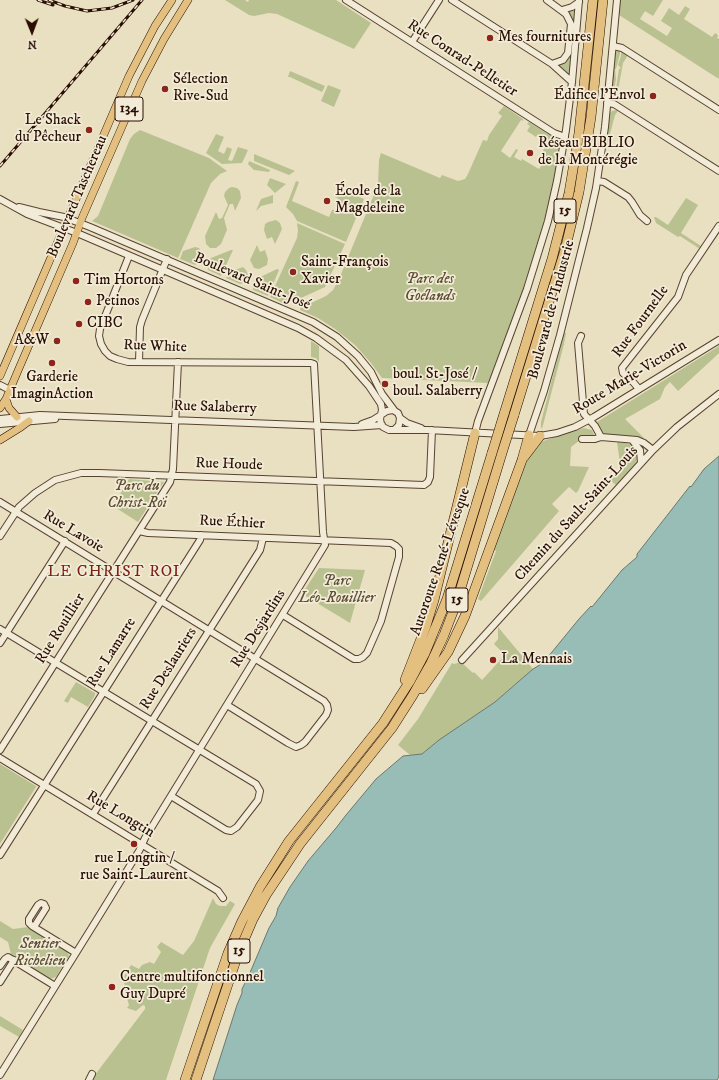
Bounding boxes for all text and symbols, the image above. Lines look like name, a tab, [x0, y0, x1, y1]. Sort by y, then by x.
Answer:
north arrow	[12, 12, 52, 52]
street label: Rue Conrad-Pelletier	[404, 17, 520, 101]
place label: Mes fournitures	[498, 29, 591, 47]
marker: Mes fournitures	[485, 33, 495, 43]
text: N	[28, 37, 37, 51]
place label: Sélection Rive-Sud	[173, 71, 228, 106]
marker: Sélection Rive-Sud	[160, 84, 170, 94]
place label: Édifice l'Envol	[554, 87, 645, 105]
marker: Édifice l'Envol	[648, 91, 658, 101]
road number: 134	[115, 97, 143, 121]
place label: Le Shack du Pêcheur	[15, 112, 81, 147]
marker: Le Shack du Pêcheur	[84, 125, 94, 135]
street label: Boulevard Taschereau	[44, 133, 112, 261]
place label: Réseau BIBLIO de la Montérégie	[538, 135, 638, 170]
marker: Réseau BIBLIO de la Montérégie	[525, 148, 535, 158]
place label: École de la Magdeleine	[335, 183, 405, 218]
marker: École de la Magdeleine	[322, 196, 332, 206]
road number: 15	[554, 199, 576, 223]
street label: Boulevard de l'Industrie	[525, 238, 579, 382]
street label: Boulevard Saint-José	[191, 249, 313, 315]
place label: Saint-François Xavier	[301, 254, 389, 289]
marker: Saint-François Xavier	[288, 267, 298, 277]
park label: Parc des Goélands	[405, 271, 455, 306]
place label: Tim Hortons	[84, 272, 164, 290]
marker: Tim Hortons	[71, 276, 81, 286]
street label: Rue Fournelle	[609, 282, 673, 362]
place label: Petinos	[96, 293, 139, 311]
marker: Petinos	[83, 297, 93, 307]
place label: CIBC	[87, 315, 123, 333]
marker: CIBC	[74, 319, 84, 329]
place label: A&W	[14, 332, 49, 350]
marker: A&W	[52, 336, 62, 346]
street label: Rue White	[123, 337, 187, 357]
street label: Route Marie-Victorin	[570, 337, 690, 419]
marker: Garderie ImaginAction	[47, 358, 57, 368]
place label: boul. St-José / boul. Salaberry	[393, 366, 482, 401]
place label: Garderie ImaginAction	[11, 369, 93, 404]
marker: boul. St-José / boul. Salaberry	[380, 379, 390, 389]
street label: Rue Salaberry	[173, 398, 257, 418]
street label: Chemin du Sault-Saint-Louis	[511, 443, 643, 585]
street label: Rue Houde	[195, 455, 263, 475]
park label: Parc du Christ-Roi	[107, 478, 167, 513]
street label: Autoroute René-Lévesque	[407, 486, 475, 638]
street label: Rue Lavoie	[39, 507, 107, 557]
street label: Rue Éthier	[199, 512, 265, 534]
district label: LE CHRIST ROI	[48, 563, 180, 583]
park label: Parc Léo-Rouillier	[299, 573, 375, 608]
street label: Rue Desjardins	[228, 587, 290, 671]
road number: 15	[446, 588, 468, 612]
street label: Rue Rouillier	[32, 590, 90, 668]
street label: Rue Lamarre	[83, 615, 141, 691]
street label: Rue Deslauriers	[137, 625, 201, 713]
place label: La Mennais	[501, 651, 572, 669]
marker: La Mennais	[488, 655, 498, 665]
street label: Rue Longtin	[83, 788, 157, 842]
marker: rue Longtin / rue Saint-Laurent	[129, 839, 139, 849]
place label: rue Longtin / rue Saint-Laurent	[80, 850, 188, 885]
park label: Sentier Richelieu	[14, 936, 66, 971]
road number: 15	[228, 939, 250, 963]
place label: Centre multifonctionnel Guy Dupré	[120, 969, 264, 1004]
marker: Centre multifonctionnel Guy Dupré	[107, 982, 117, 992]

